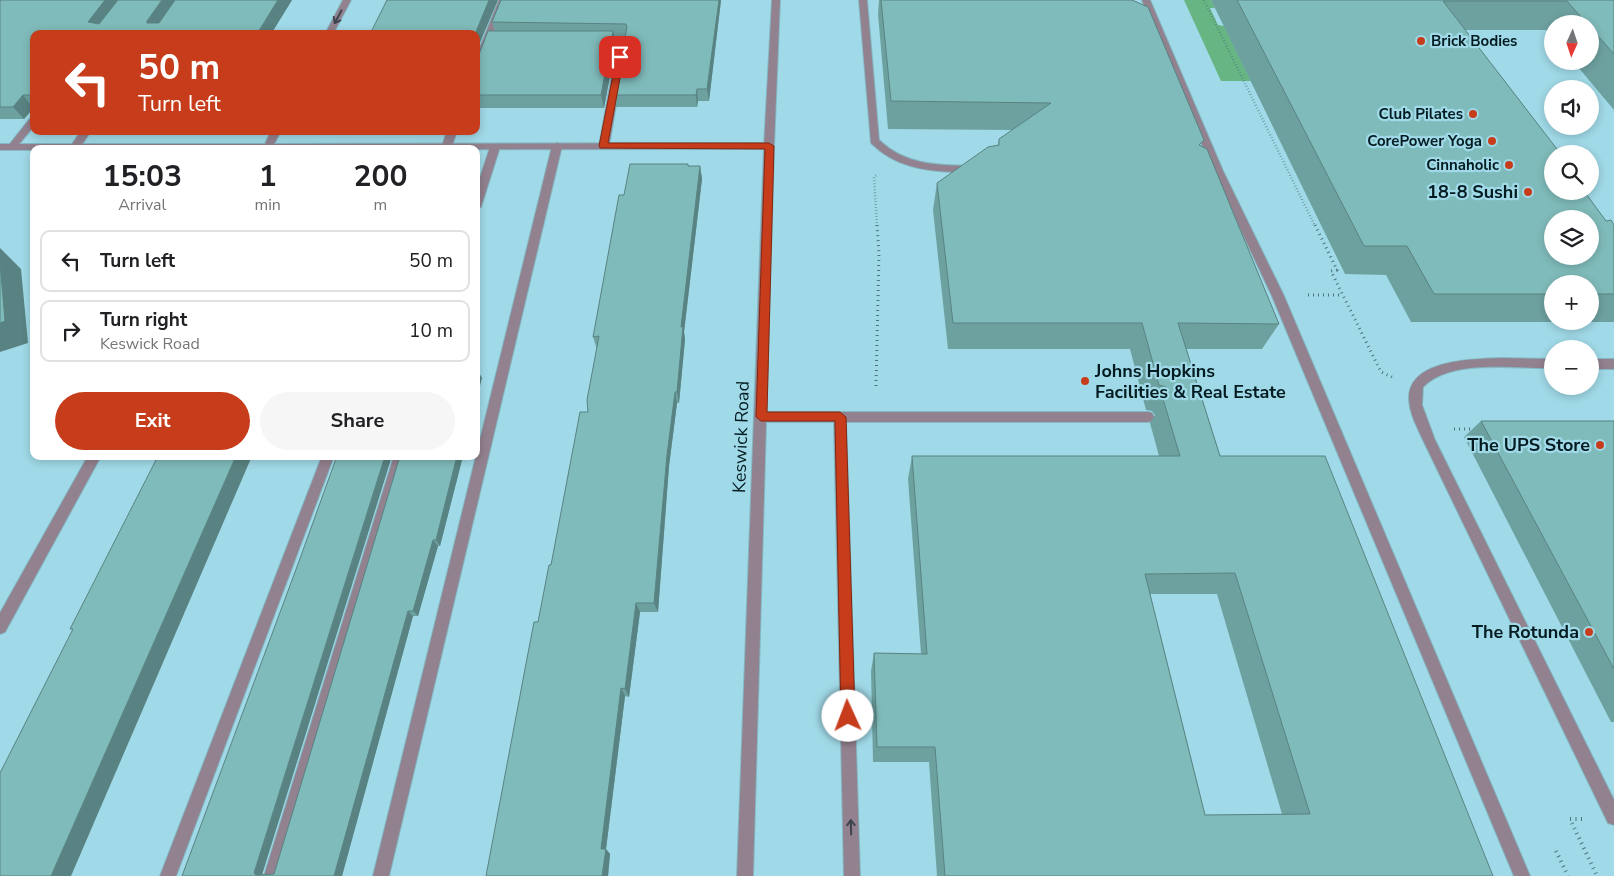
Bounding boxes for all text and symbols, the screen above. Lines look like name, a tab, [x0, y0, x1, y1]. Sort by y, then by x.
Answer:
one-way arrow	[333, 9, 342, 24]
north arrow	[1544, 15, 1599, 70]
map controls	[1544, 15, 1599, 395]
place label: Brick Bodies	[1431, 31, 1517, 51]
marker: Brick Bodies	[1415, 35, 1427, 47]
pin	[599, 36, 641, 78]
icon: arrive	[606, 43, 634, 71]
text: 50 m	[138, 44, 220, 91]
icon: left	[55, 50, 120, 115]
button: sound	[1544, 80, 1599, 135]
text: Turn left	[138, 89, 221, 119]
place label: Club Pilates	[1379, 104, 1463, 124]
marker: Club Pilates	[1467, 108, 1479, 120]
place label: CorePower Yoga	[1367, 131, 1482, 151]
marker: CorePower Yoga	[1486, 135, 1498, 147]
button: search	[1544, 145, 1599, 200]
place label: Cinnaholic	[1426, 155, 1499, 175]
text: 15:03	[103, 156, 182, 197]
text: 1	[259, 156, 277, 197]
text: 200	[353, 156, 407, 197]
marker: Cinnaholic	[1503, 159, 1515, 171]
place label: 18-8 Sushi	[1427, 180, 1518, 204]
marker: 18-8 Sushi	[1522, 186, 1534, 198]
text: Arrival	[118, 194, 166, 216]
text: min	[254, 194, 281, 216]
text: m	[374, 194, 387, 216]
button: layers	[1544, 210, 1599, 265]
icon: left	[57, 247, 85, 275]
text: Turn left	[100, 248, 175, 274]
text: 50 m	[409, 248, 453, 274]
button: +	[1544, 275, 1599, 330]
text: Turn right	[100, 307, 187, 333]
icon: right	[57, 317, 85, 345]
text: 10 m	[409, 318, 453, 344]
text: Keswick Road	[100, 333, 200, 355]
button: −	[1544, 340, 1599, 395]
place label: Johns Hopkins Facilities & Real Estate	[1094, 359, 1286, 404]
marker: Johns Hopkins Facilities & Real Estate	[1079, 375, 1091, 387]
street label: Keswick Road	[727, 380, 755, 494]
button: Exit	[55, 392, 250, 450]
button: Share	[260, 392, 455, 450]
place label: The UPS Store	[1467, 433, 1590, 457]
marker: The UPS Store	[1594, 439, 1606, 451]
place label: The Rotunda	[1472, 620, 1579, 644]
marker: The Rotunda	[1583, 626, 1595, 638]
position arrow	[821, 689, 873, 741]
one-way arrow	[846, 820, 856, 836]

